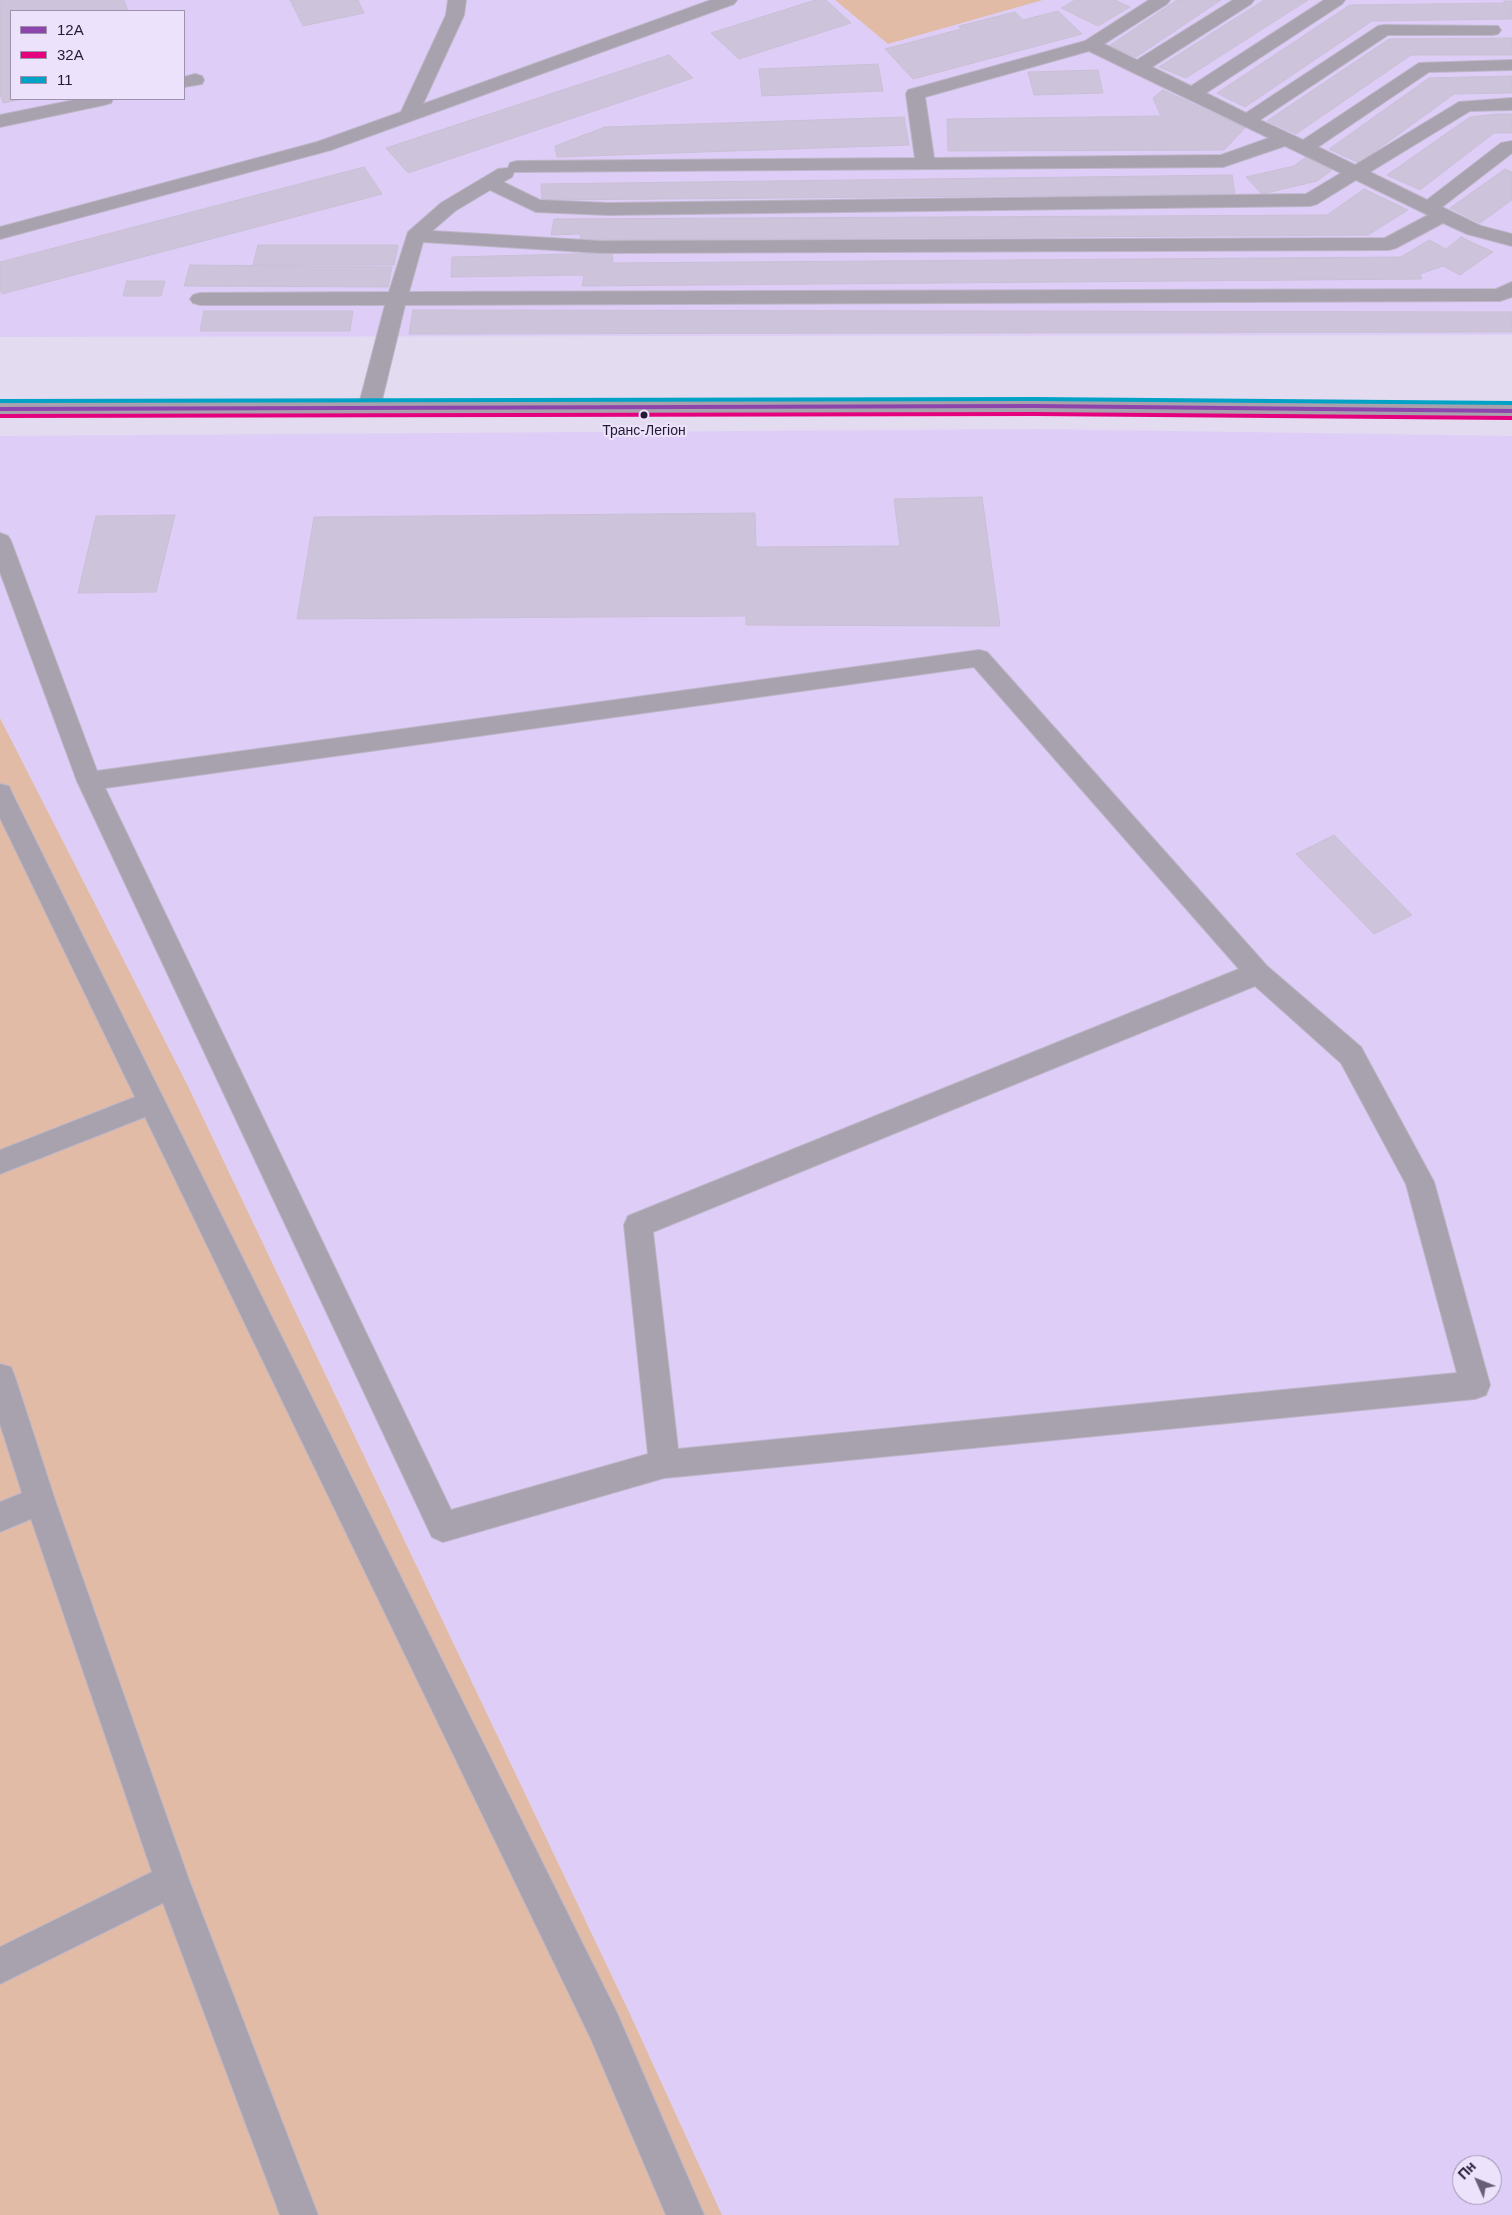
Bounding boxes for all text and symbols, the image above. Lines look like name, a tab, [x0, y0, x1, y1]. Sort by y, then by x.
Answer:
legend	[10, 10, 185, 100]
text: 12А	[57, 21, 84, 38]
text: 32А	[57, 46, 84, 63]
text: 11	[57, 71, 73, 88]
marker: Транс-Легіон	[639, 410, 649, 420]
place label: Транс-Легіон	[602, 423, 686, 439]
north arrow	[1452, 2155, 1502, 2205]
text: Пн	[1455, 2158, 1479, 2182]

